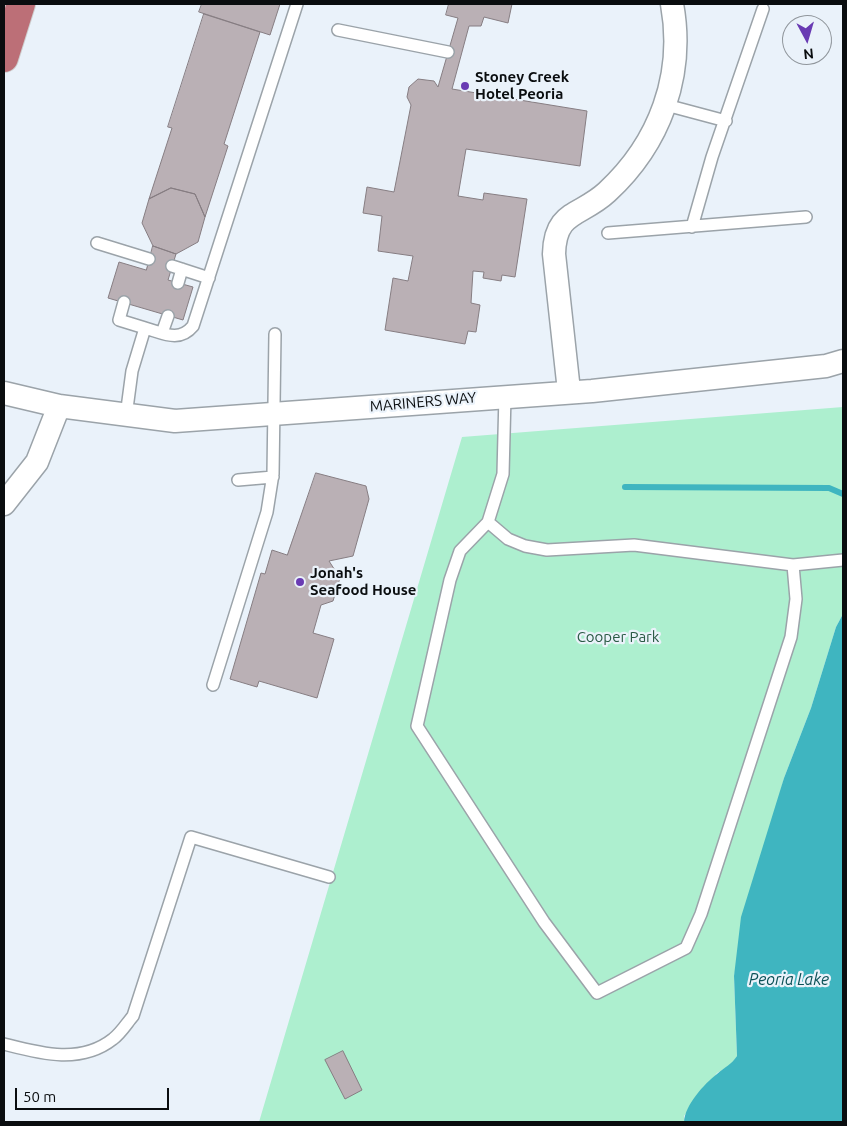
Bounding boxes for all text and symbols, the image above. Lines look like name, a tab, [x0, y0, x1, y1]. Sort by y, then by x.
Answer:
north arrow	[782, 15, 832, 65]
text: N	[802, 45, 815, 62]
place label: Stoney Creek Hotel Peoria	[475, 68, 569, 103]
marker: Stoney Creek Hotel Peoria	[459, 80, 471, 92]
street label: MARINERS WAY	[369, 388, 477, 416]
place label: Jonah's Seafood House	[310, 564, 416, 599]
marker: Jonah's Seafood House	[294, 576, 306, 588]
park label: Cooper Park	[577, 628, 659, 646]
water label: Peoria Lake	[749, 970, 829, 990]
scale bar	[18, 1078, 171, 1110]
text: 50 m	[23, 1088, 56, 1105]

